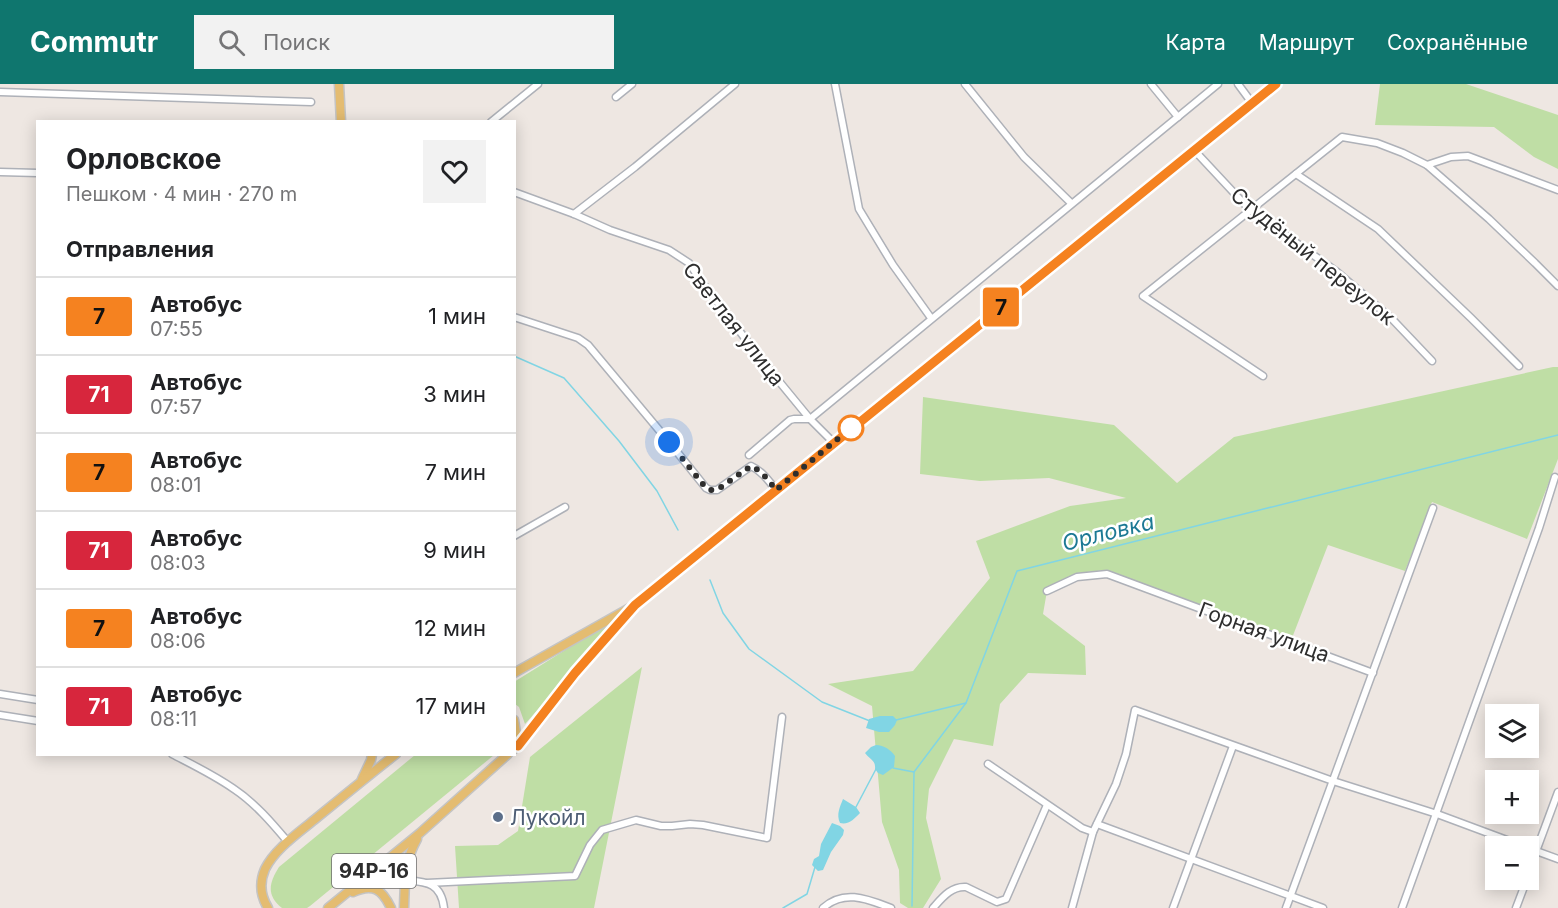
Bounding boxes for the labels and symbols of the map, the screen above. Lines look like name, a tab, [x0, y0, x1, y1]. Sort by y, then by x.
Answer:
street label: Студёный переулок	[1226, 182, 1401, 330]
street label: Светлая улица	[678, 257, 790, 391]
line badge: 7	[982, 288, 1020, 326]
unlabelled marker	[838, 415, 864, 441]
your location	[654, 427, 684, 457]
water label: Орловка	[1059, 508, 1157, 556]
street label: Горная улица	[1195, 597, 1333, 667]
place label: Лукойл	[510, 805, 586, 830]
marker: Лукойл	[491, 810, 505, 824]
road number: 94Р-16	[332, 854, 416, 888]

